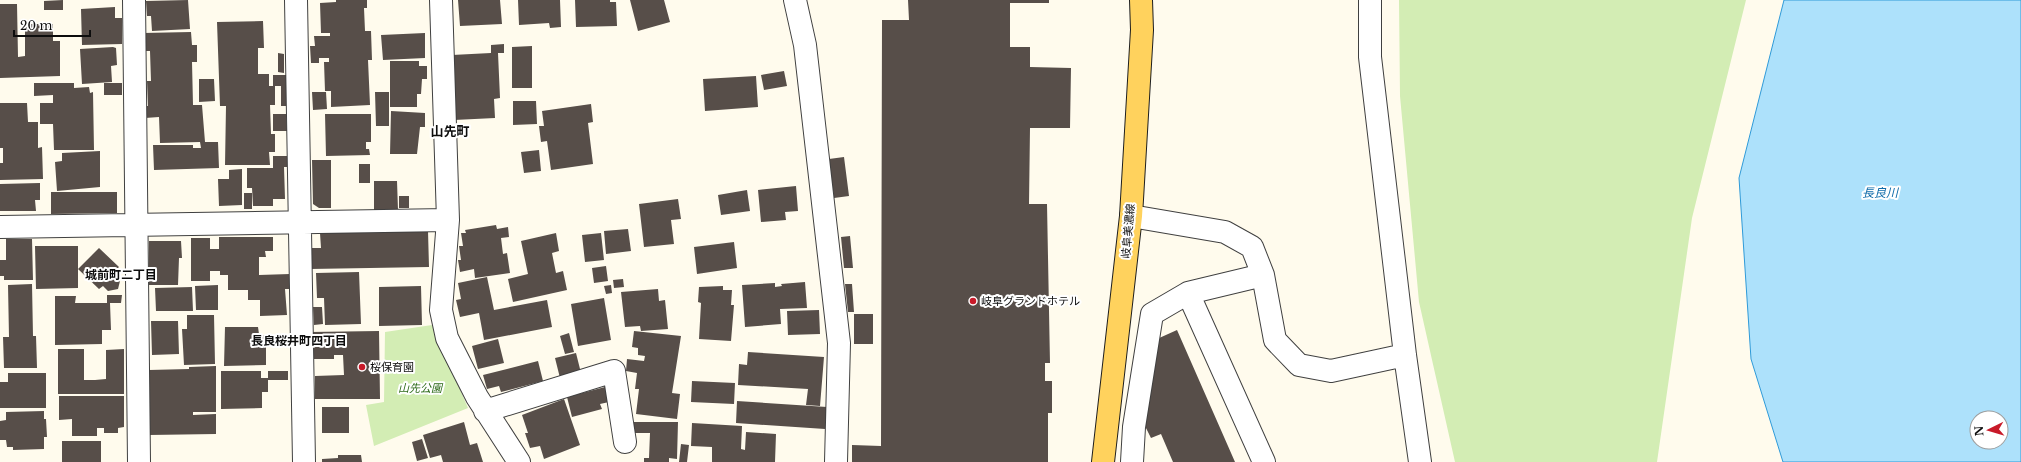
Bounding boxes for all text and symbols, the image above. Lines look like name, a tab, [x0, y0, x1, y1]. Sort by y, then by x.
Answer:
scale bar	[14, 12, 90, 38]
text: 20 m	[20, 18, 52, 33]
district label: 山先町	[430, 123, 470, 140]
water label: 長良川	[1862, 185, 1900, 200]
street label: 岐阜美濃線	[1119, 203, 1137, 259]
district label: 城前町二丁目	[85, 267, 157, 282]
place label: 岐阜グランドホテル	[981, 294, 1080, 308]
marker: 岐阜グランドホテル	[968, 296, 978, 306]
district label: 長良桜井町四丁目	[251, 333, 347, 348]
place label: 桜保育園	[370, 360, 414, 374]
marker: 桜保育園	[357, 362, 367, 372]
park label: 山先公園	[398, 381, 444, 395]
north arrow	[1969, 410, 2009, 450]
text: N	[1972, 424, 1986, 437]

